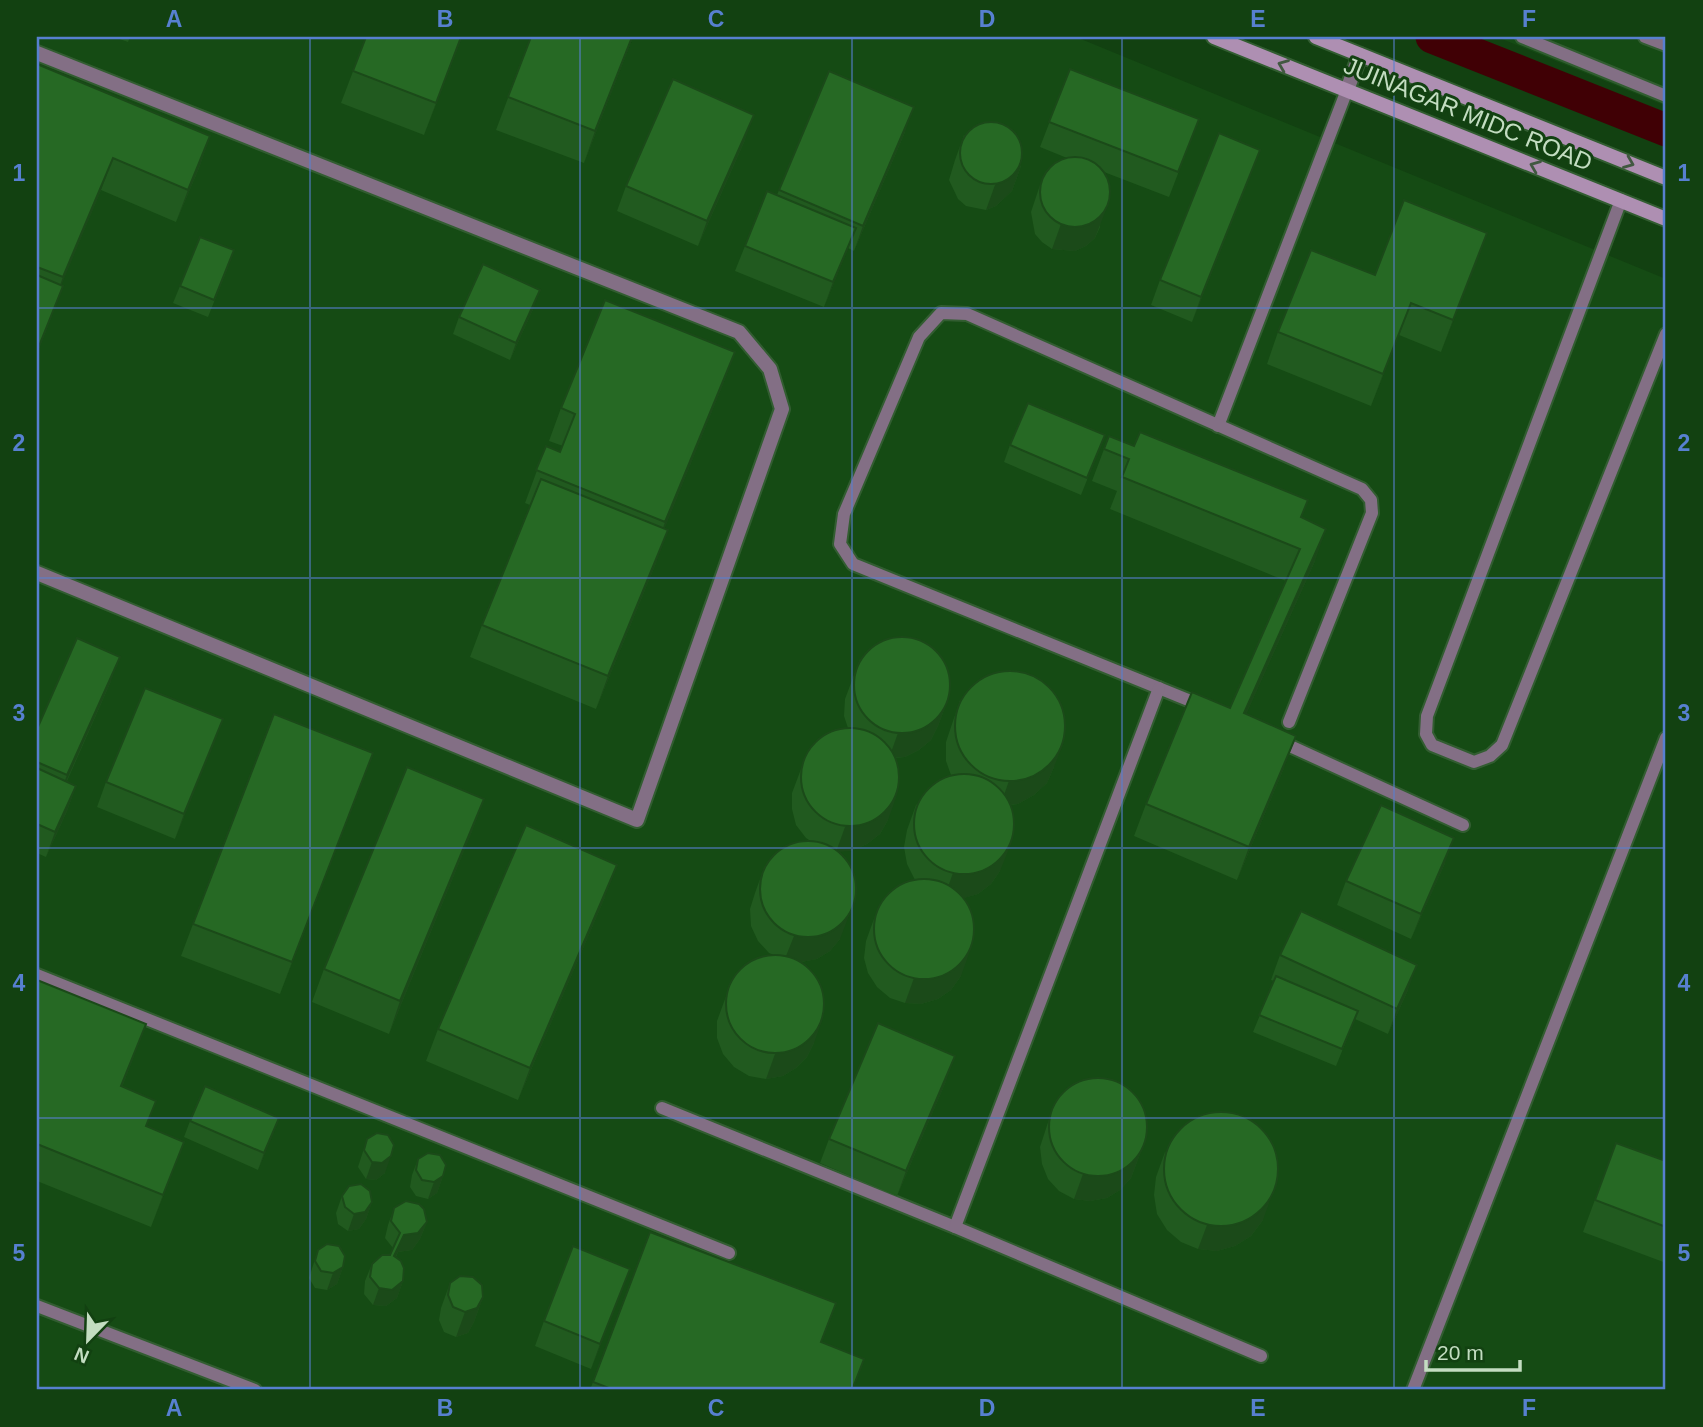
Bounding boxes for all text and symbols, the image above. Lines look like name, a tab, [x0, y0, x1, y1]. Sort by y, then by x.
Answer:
text: A	[166, 6, 182, 32]
text: B	[437, 6, 453, 32]
text: C	[708, 6, 724, 32]
text: D	[979, 6, 995, 32]
text: E	[1250, 6, 1266, 32]
text: F	[1522, 6, 1536, 32]
street label: JUINAGAR MIDC ROAD	[1340, 51, 1596, 176]
one-way arrow	[1278, 59, 1290, 73]
one-way arrow	[1623, 155, 1635, 169]
text: 1	[13, 160, 26, 186]
one-way arrow	[1529, 160, 1541, 174]
text: 1	[1678, 160, 1691, 186]
text: 2	[13, 430, 25, 456]
text: 2	[1678, 430, 1690, 456]
text: 3	[13, 700, 25, 726]
text: 3	[1678, 700, 1690, 726]
text: 4	[13, 970, 26, 996]
text: 4	[1678, 970, 1691, 996]
text: 5	[13, 1240, 26, 1266]
text: 5	[1678, 1240, 1691, 1266]
north arrow	[52, 1304, 122, 1374]
scale bar	[1426, 1329, 1521, 1373]
text: 20 m	[1437, 1341, 1484, 1364]
text: N	[71, 1343, 92, 1368]
text: A	[166, 1395, 182, 1421]
text: B	[437, 1395, 453, 1421]
text: C	[708, 1395, 724, 1421]
text: D	[979, 1395, 995, 1421]
text: E	[1250, 1395, 1266, 1421]
text: F	[1522, 1395, 1536, 1421]

